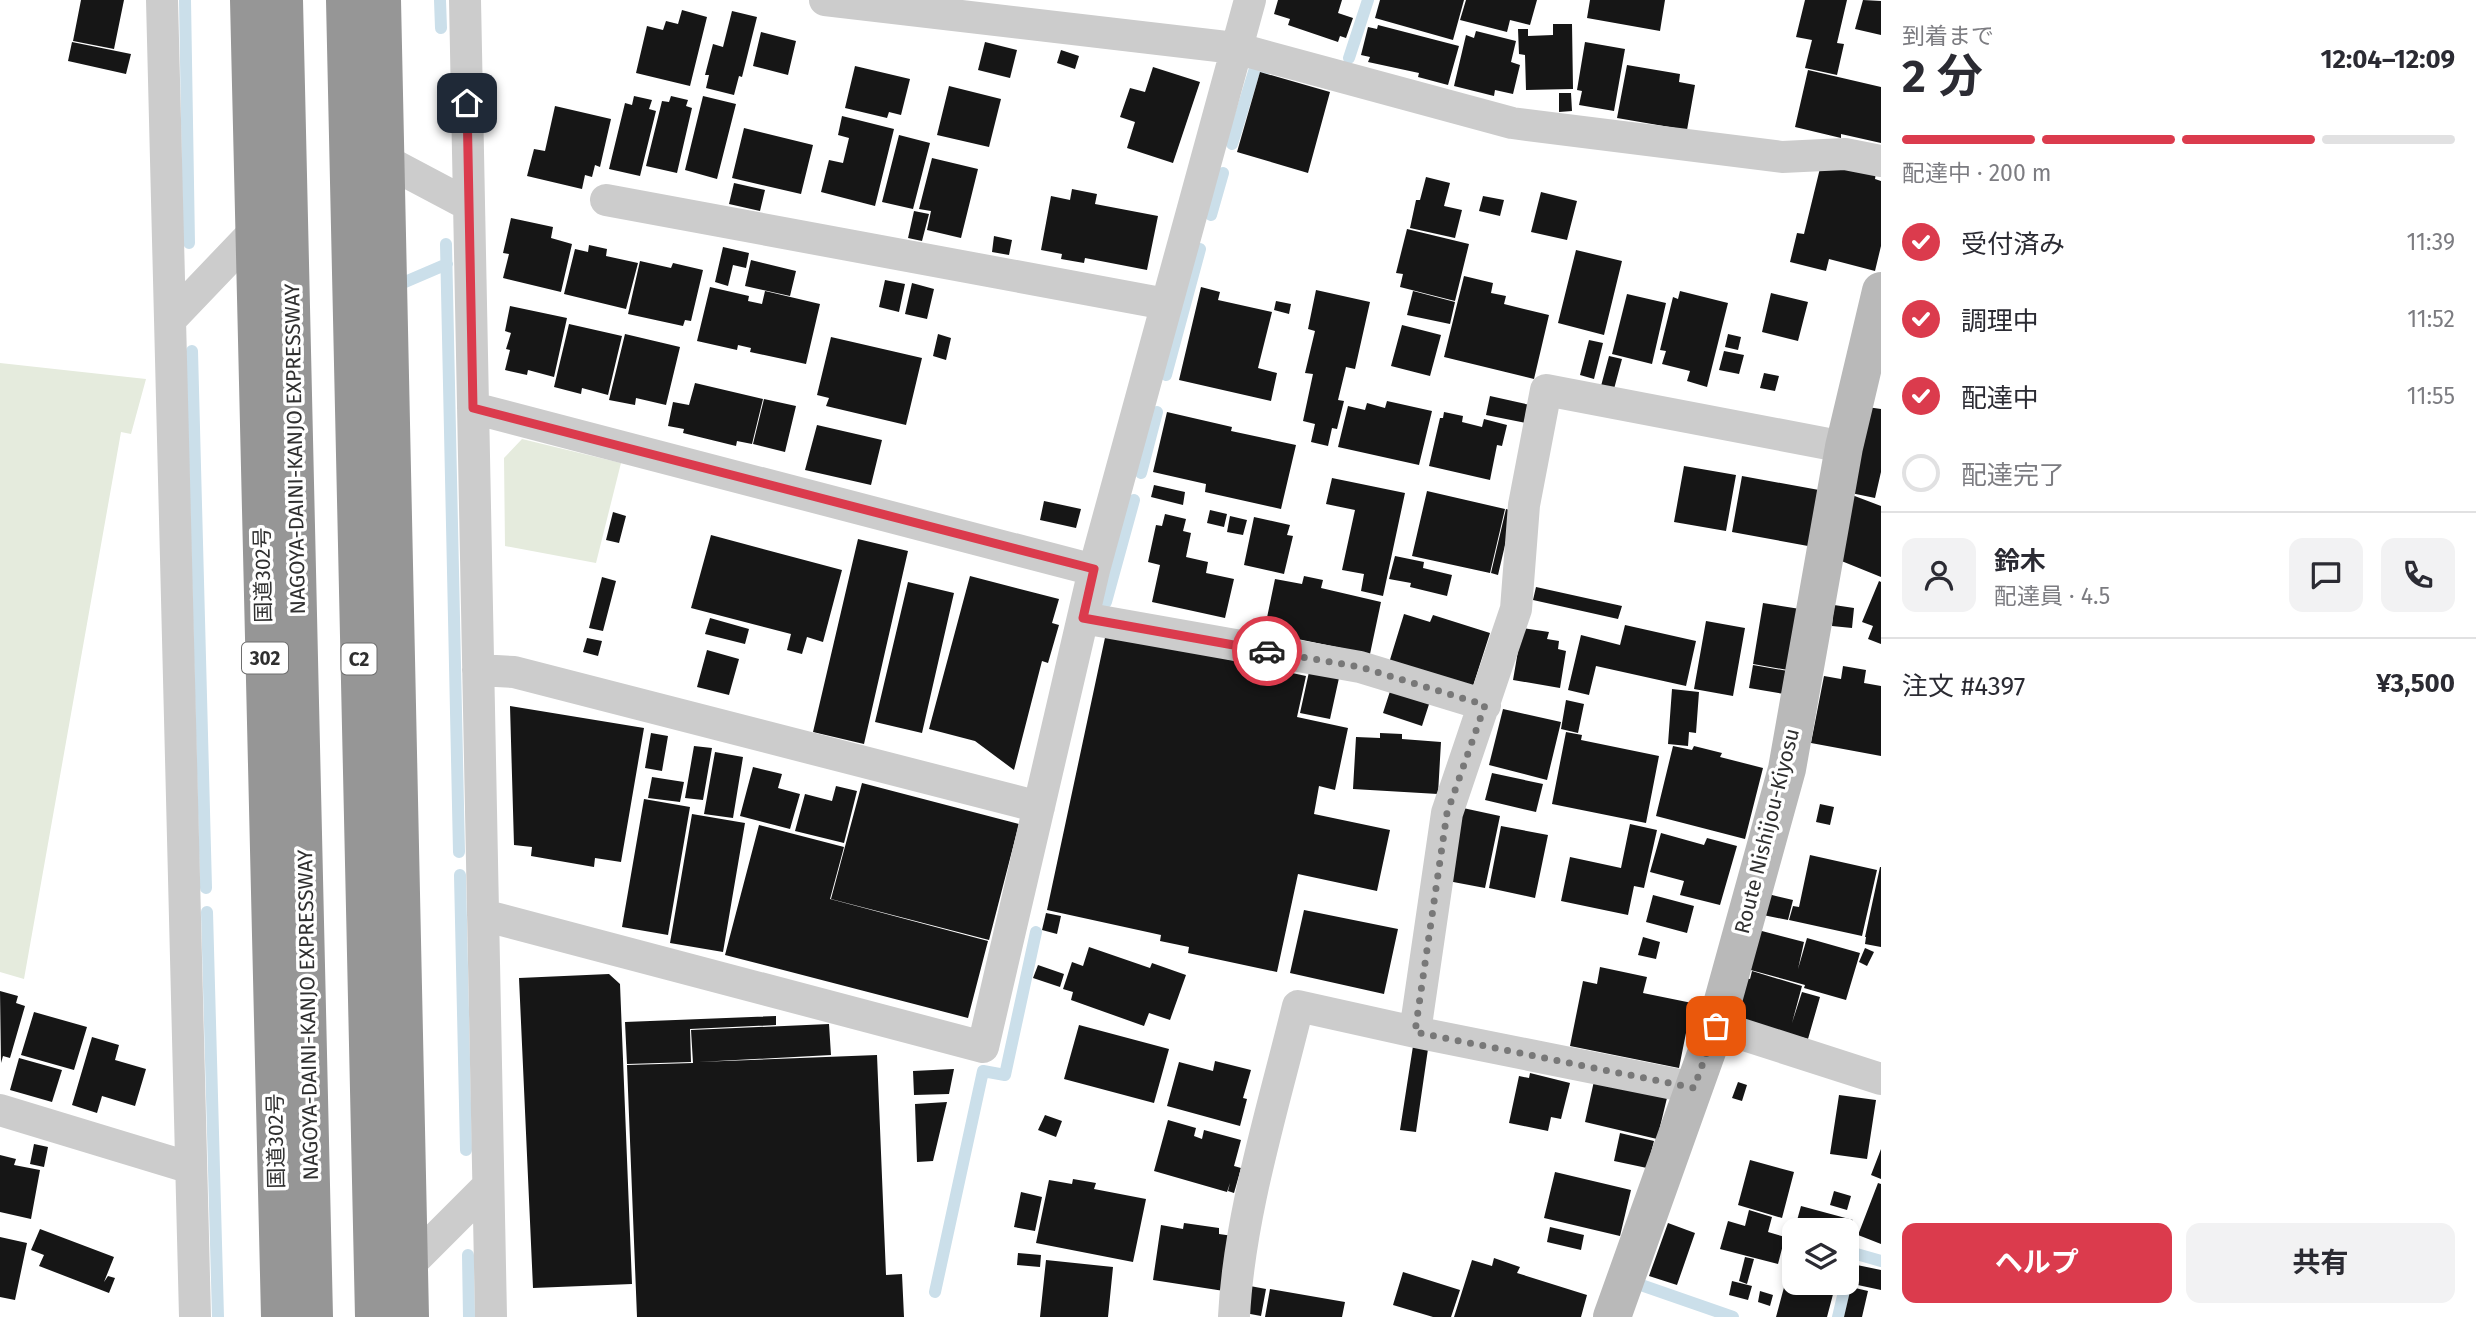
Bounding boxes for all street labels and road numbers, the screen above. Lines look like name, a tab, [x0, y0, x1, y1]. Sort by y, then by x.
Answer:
street label: NAGOYA-DAINI-KANJO EXPRESSWAY	[279, 283, 311, 615]
street label: 国道302号	[249, 527, 277, 623]
road number: 302	[242, 642, 288, 674]
road number: C2	[342, 644, 376, 674]
street label: Route Nishijou-Kiyosu	[1729, 725, 1805, 937]
street label: NAGOYA-DAINI-KANJO EXPRESSWAY	[292, 849, 324, 1181]
street label: 国道302号	[262, 1093, 290, 1189]

